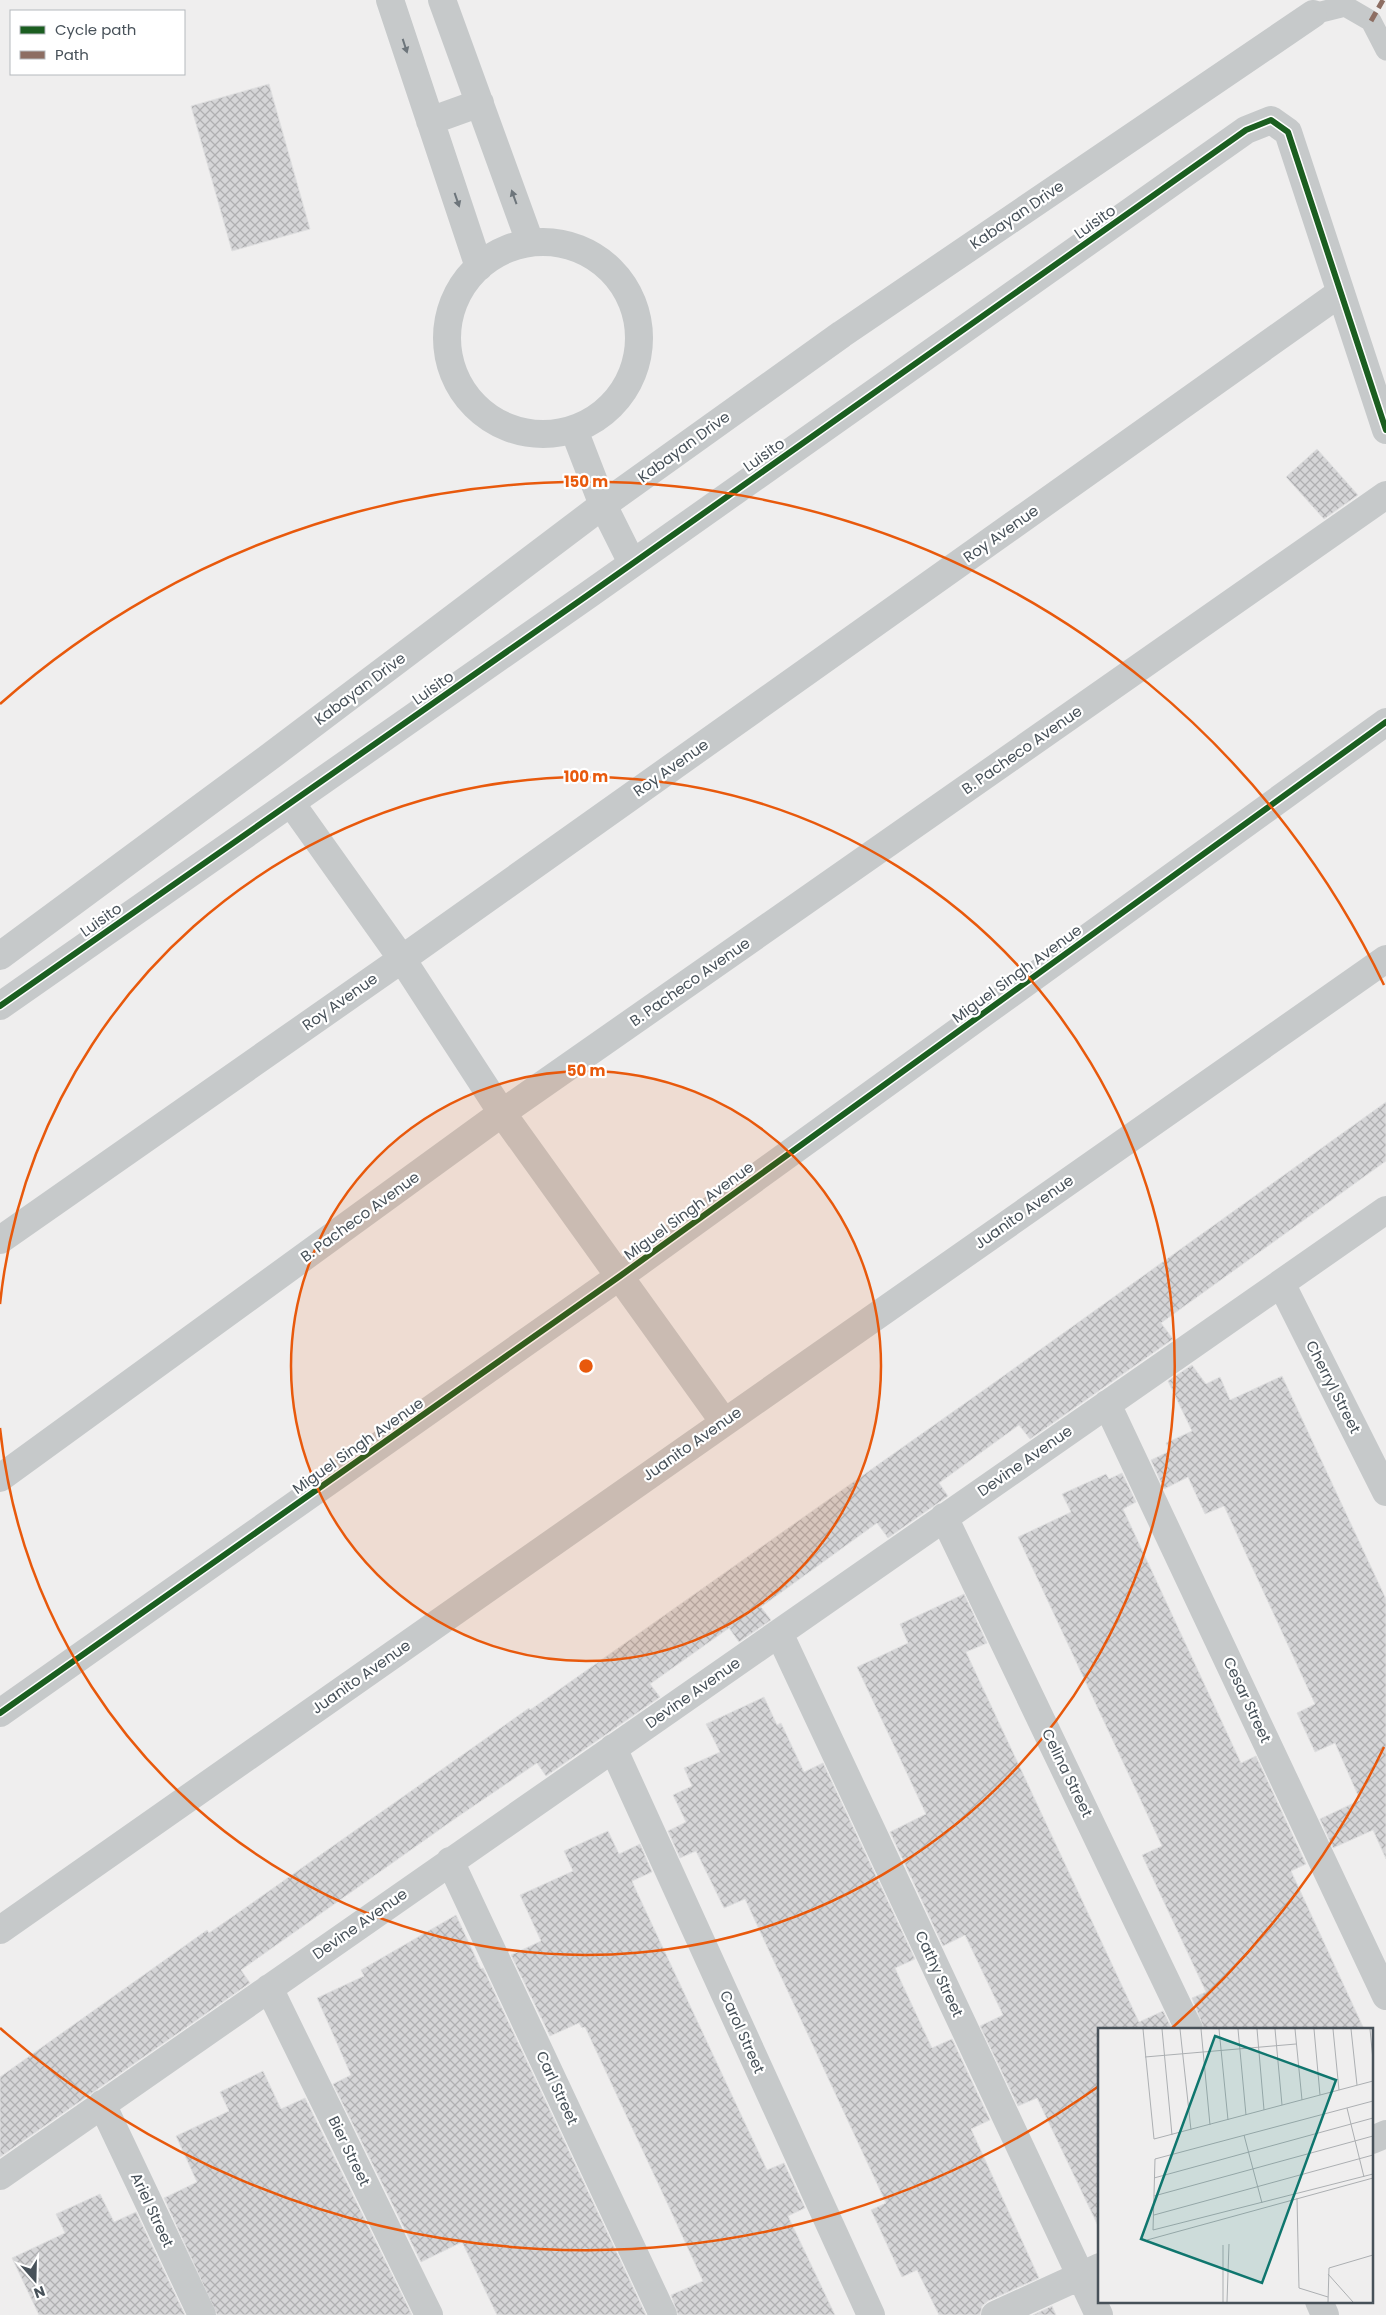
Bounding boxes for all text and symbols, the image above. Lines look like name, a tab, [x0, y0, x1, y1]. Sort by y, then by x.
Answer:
legend	[10, 10, 185, 75]
text: Cycle path	[55, 19, 136, 40]
one-way arrow	[402, 39, 410, 54]
text: Path	[55, 44, 89, 65]
street label: Kabayan Drive	[966, 175, 1068, 254]
one-way arrow	[510, 189, 517, 204]
one-way arrow	[454, 193, 461, 208]
street label: Luisito	[1070, 200, 1120, 243]
street label: Kabayan Drive	[633, 406, 734, 487]
street label: Luisito	[739, 433, 789, 476]
text: 150 m	[564, 471, 608, 492]
street label: Roy Avenue	[959, 500, 1043, 567]
street label: Kabayan Drive	[310, 647, 410, 730]
street label: Luisito	[408, 666, 458, 709]
street label: B. Pacheco Avenue	[957, 700, 1086, 799]
street label: Roy Avenue	[629, 734, 713, 801]
text: 100 m	[564, 766, 608, 787]
street label: Luisito	[76, 898, 126, 941]
street label: Miguel Singh Avenue	[948, 919, 1086, 1028]
street label: B. Pacheco Avenue	[625, 932, 754, 1031]
street label: Roy Avenue	[298, 968, 382, 1035]
text: 50 m	[567, 1060, 605, 1081]
street label: Miguel Singh Avenue	[620, 1156, 758, 1265]
street label: B. Pacheco Avenue	[296, 1166, 423, 1267]
street label: Juanito Avenue	[970, 1170, 1077, 1254]
street label: Cherryl Street	[1301, 1337, 1366, 1437]
centre of rings	[577, 1357, 595, 1375]
street label: Miguel Singh Avenue	[288, 1392, 427, 1499]
street label: Juanito Avenue	[638, 1402, 745, 1486]
street label: Devine Avenue	[973, 1420, 1076, 1501]
street label: Juanito Avenue	[307, 1635, 414, 1719]
street label: Devine Avenue	[641, 1652, 744, 1733]
street label: Cesar Street	[1218, 1653, 1276, 1746]
street label: Celina Street	[1037, 1725, 1098, 1820]
street label: Devine Avenue	[308, 1883, 411, 1964]
street label: Cathy Street	[910, 1927, 969, 2020]
street label: Carol Street	[715, 1987, 770, 2077]
inset map	[1098, 2028, 1374, 2302]
street label: Carl Street	[531, 2048, 584, 2128]
street label: Bier Street	[323, 2112, 375, 2189]
street label: Ariel Street	[126, 2169, 179, 2251]
north arrow	[10, 2255, 60, 2305]
text: N	[31, 2281, 48, 2303]

